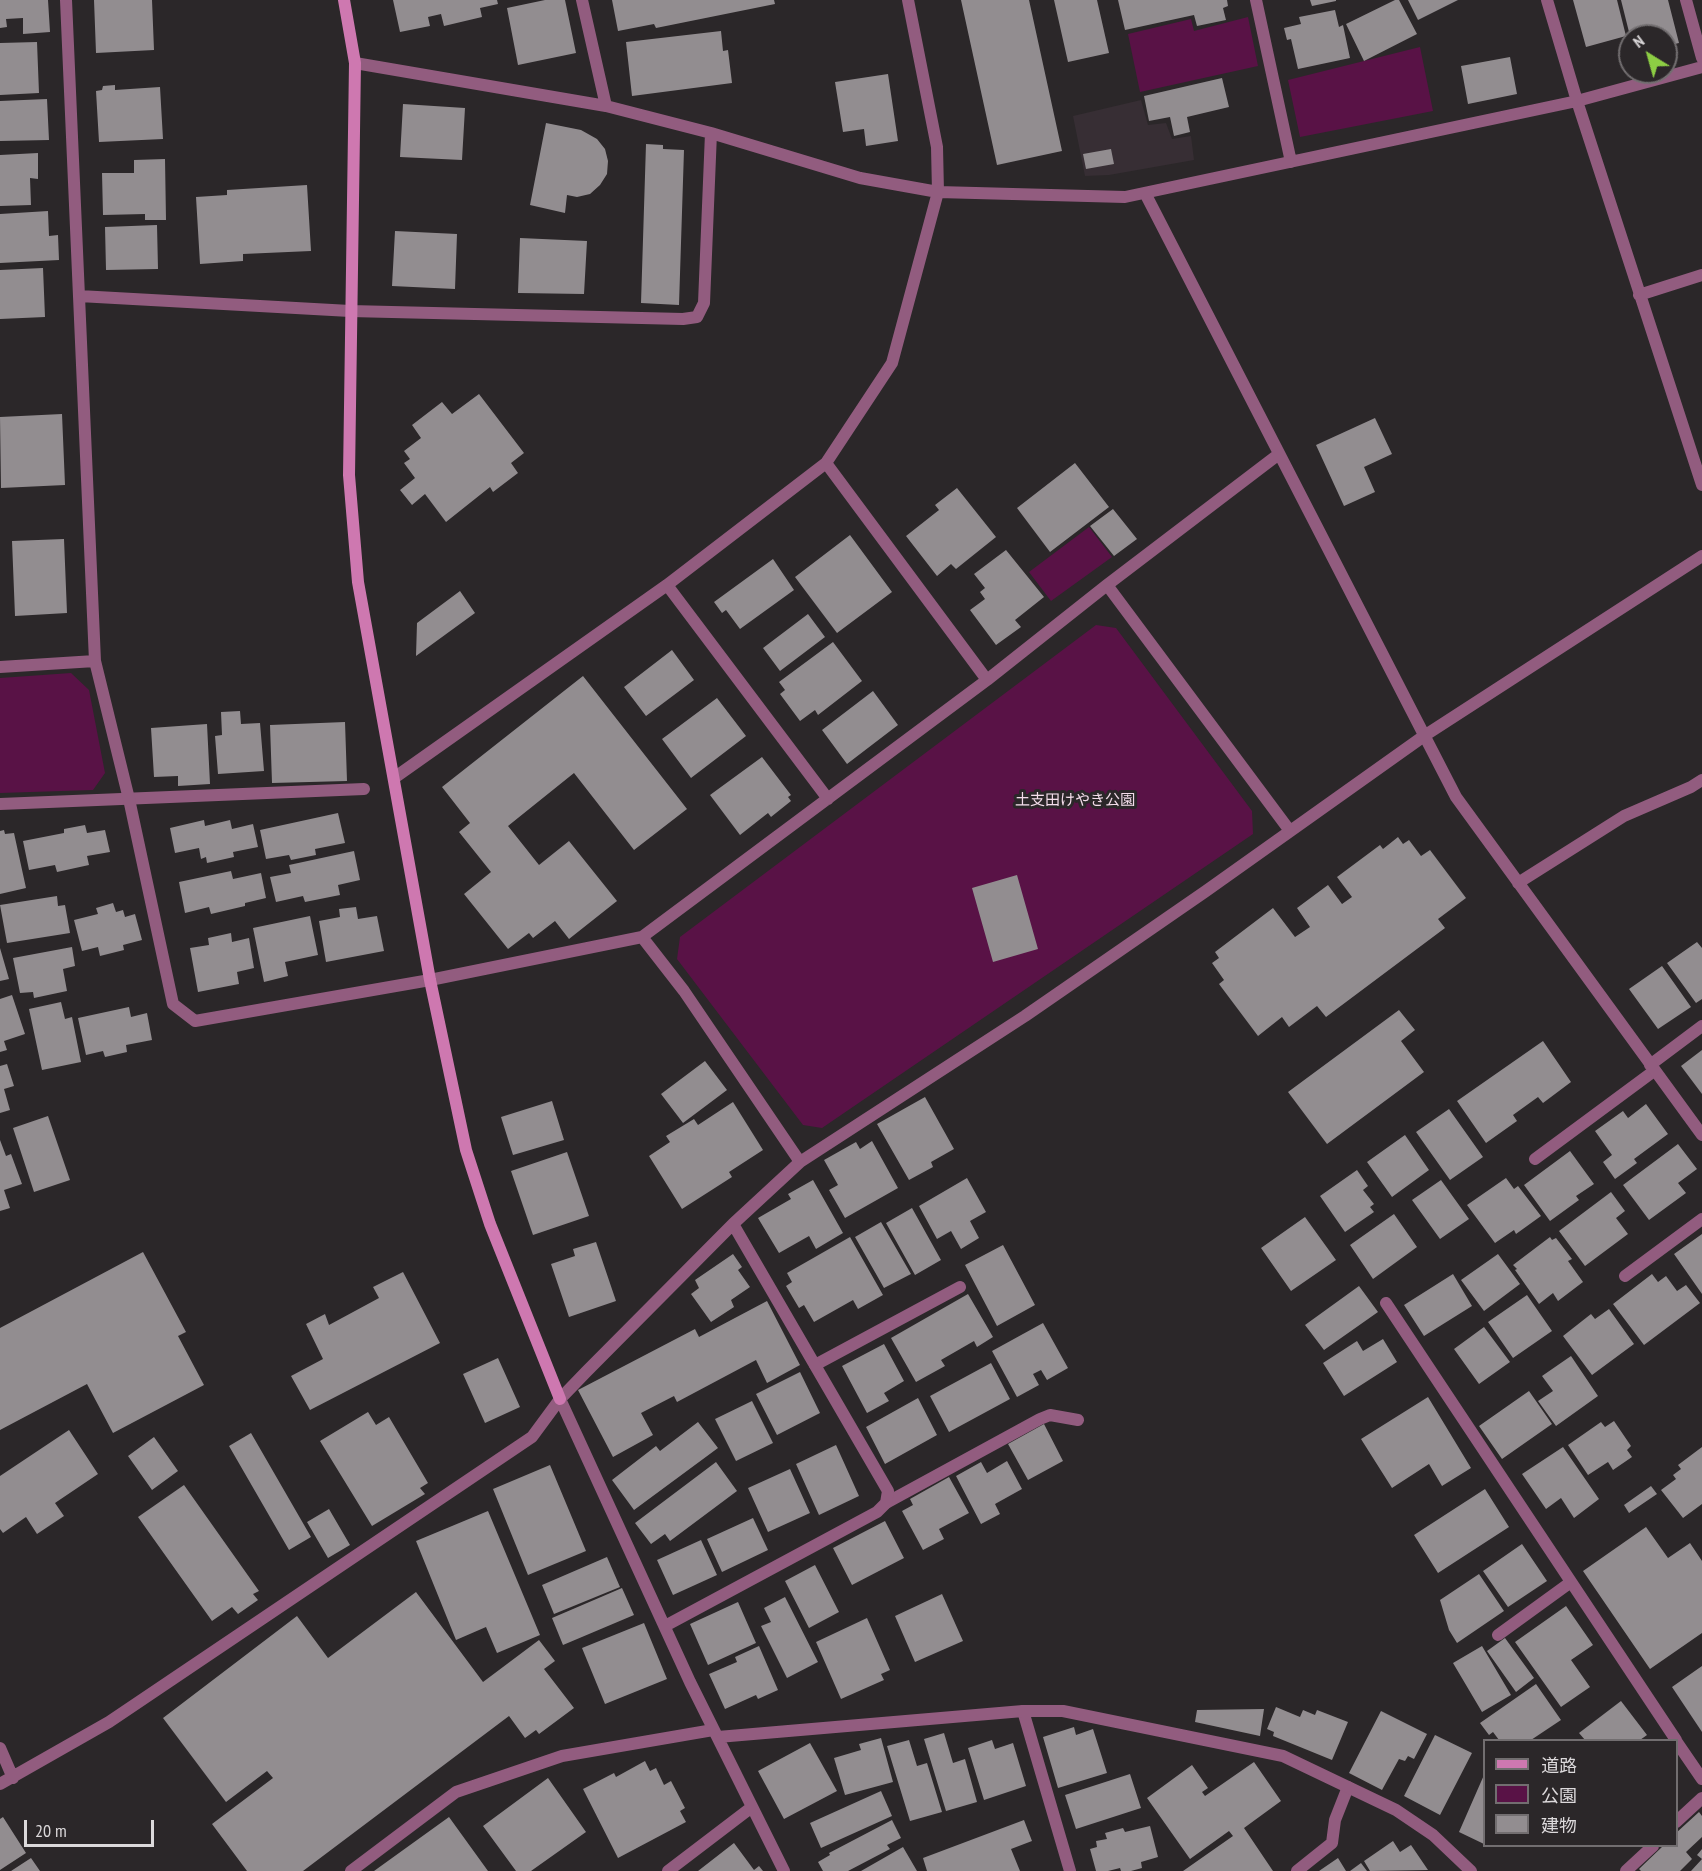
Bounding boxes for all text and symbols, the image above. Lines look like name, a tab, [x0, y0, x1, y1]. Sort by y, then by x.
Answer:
north arrow	[1618, 24, 1678, 84]
text: N	[1629, 31, 1648, 52]
park label: 土支田けやき公園	[1015, 792, 1135, 810]
legend	[1483, 1739, 1678, 1847]
text: 道路	[1541, 1754, 1577, 1777]
text: 公園	[1541, 1784, 1577, 1807]
scale bar	[27, 1808, 158, 1846]
text: 建物	[1541, 1814, 1577, 1837]
text: 20 m	[35, 1819, 67, 1842]

